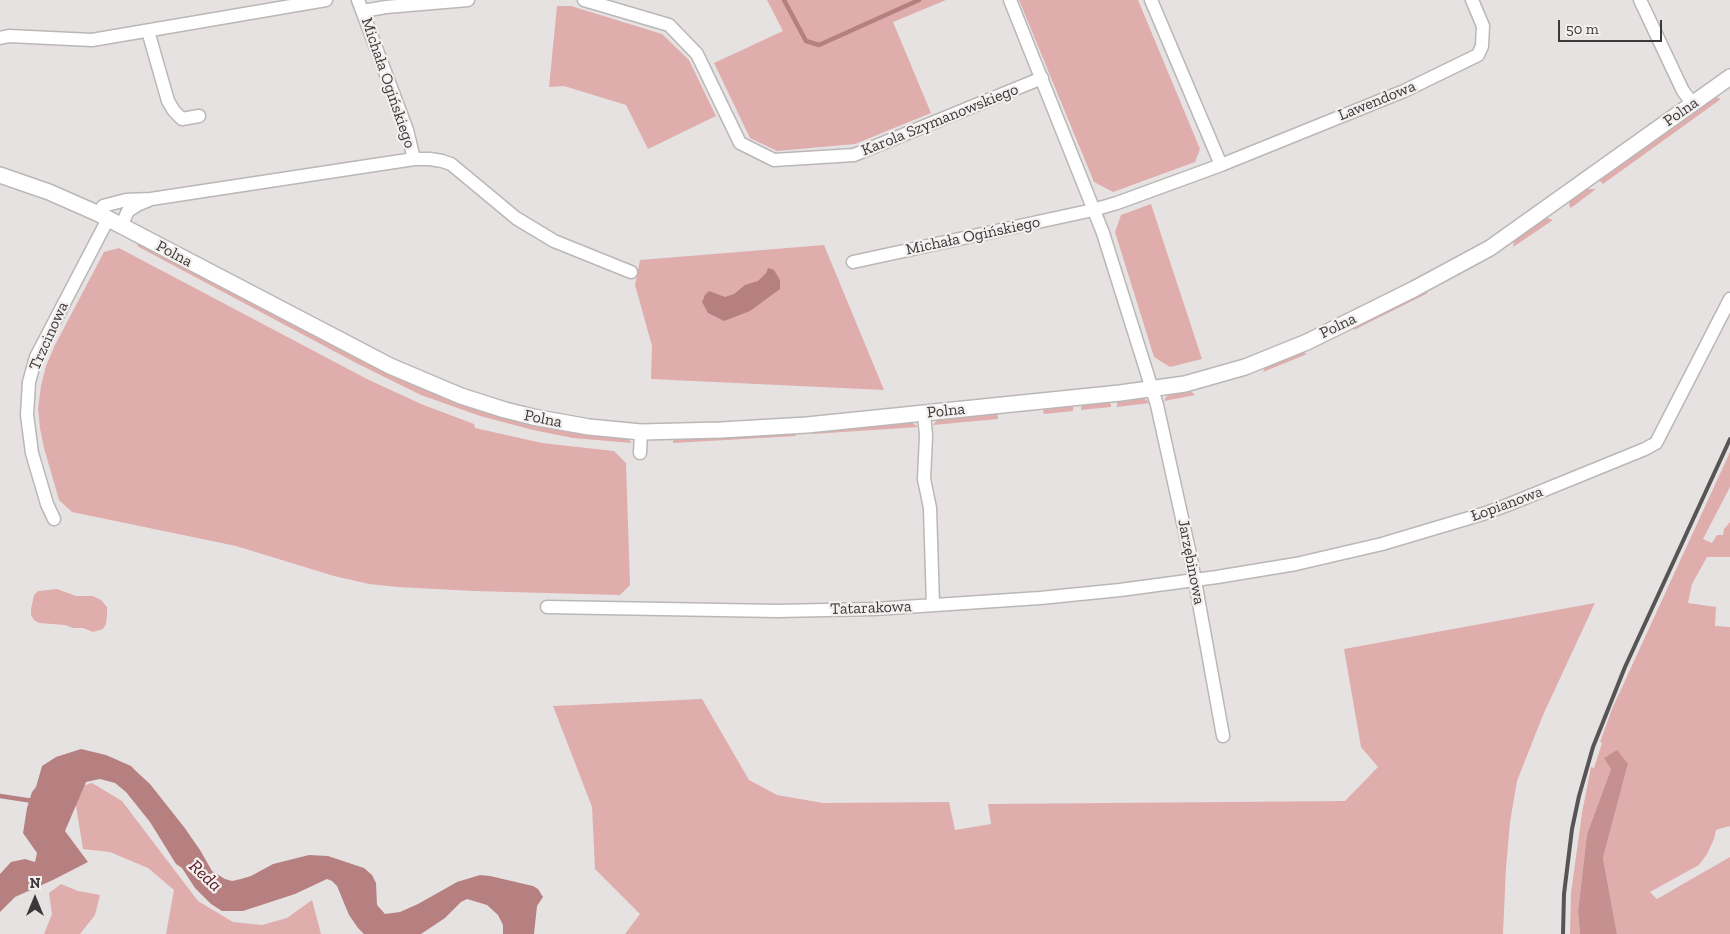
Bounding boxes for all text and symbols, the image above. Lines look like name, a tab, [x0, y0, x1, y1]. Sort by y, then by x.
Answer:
scale bar	[1560, 10, 1664, 42]
street label: Michała Ogińskiego	[357, 15, 419, 151]
text: 50 m	[1566, 20, 1599, 38]
street label: Lawendowa	[1336, 77, 1418, 125]
street label: Karola Szymanowskiego	[859, 80, 1021, 160]
street label: Polna	[1660, 93, 1702, 131]
street label: Michała Ogińskiego	[904, 212, 1042, 260]
street label: Polna	[153, 237, 195, 271]
street label: Trzcinowa	[25, 299, 73, 373]
street label: Polna	[1317, 309, 1359, 343]
street label: Polna	[926, 399, 966, 423]
street label: Polna	[522, 406, 564, 432]
street label: Łopianowa	[1468, 482, 1546, 526]
street label: Jarzębinowa	[1173, 518, 1209, 606]
street label: Tatarakowa	[830, 597, 912, 619]
water label: Reda	[184, 856, 226, 896]
north arrow	[10, 874, 60, 924]
text: N	[30, 875, 40, 892]

